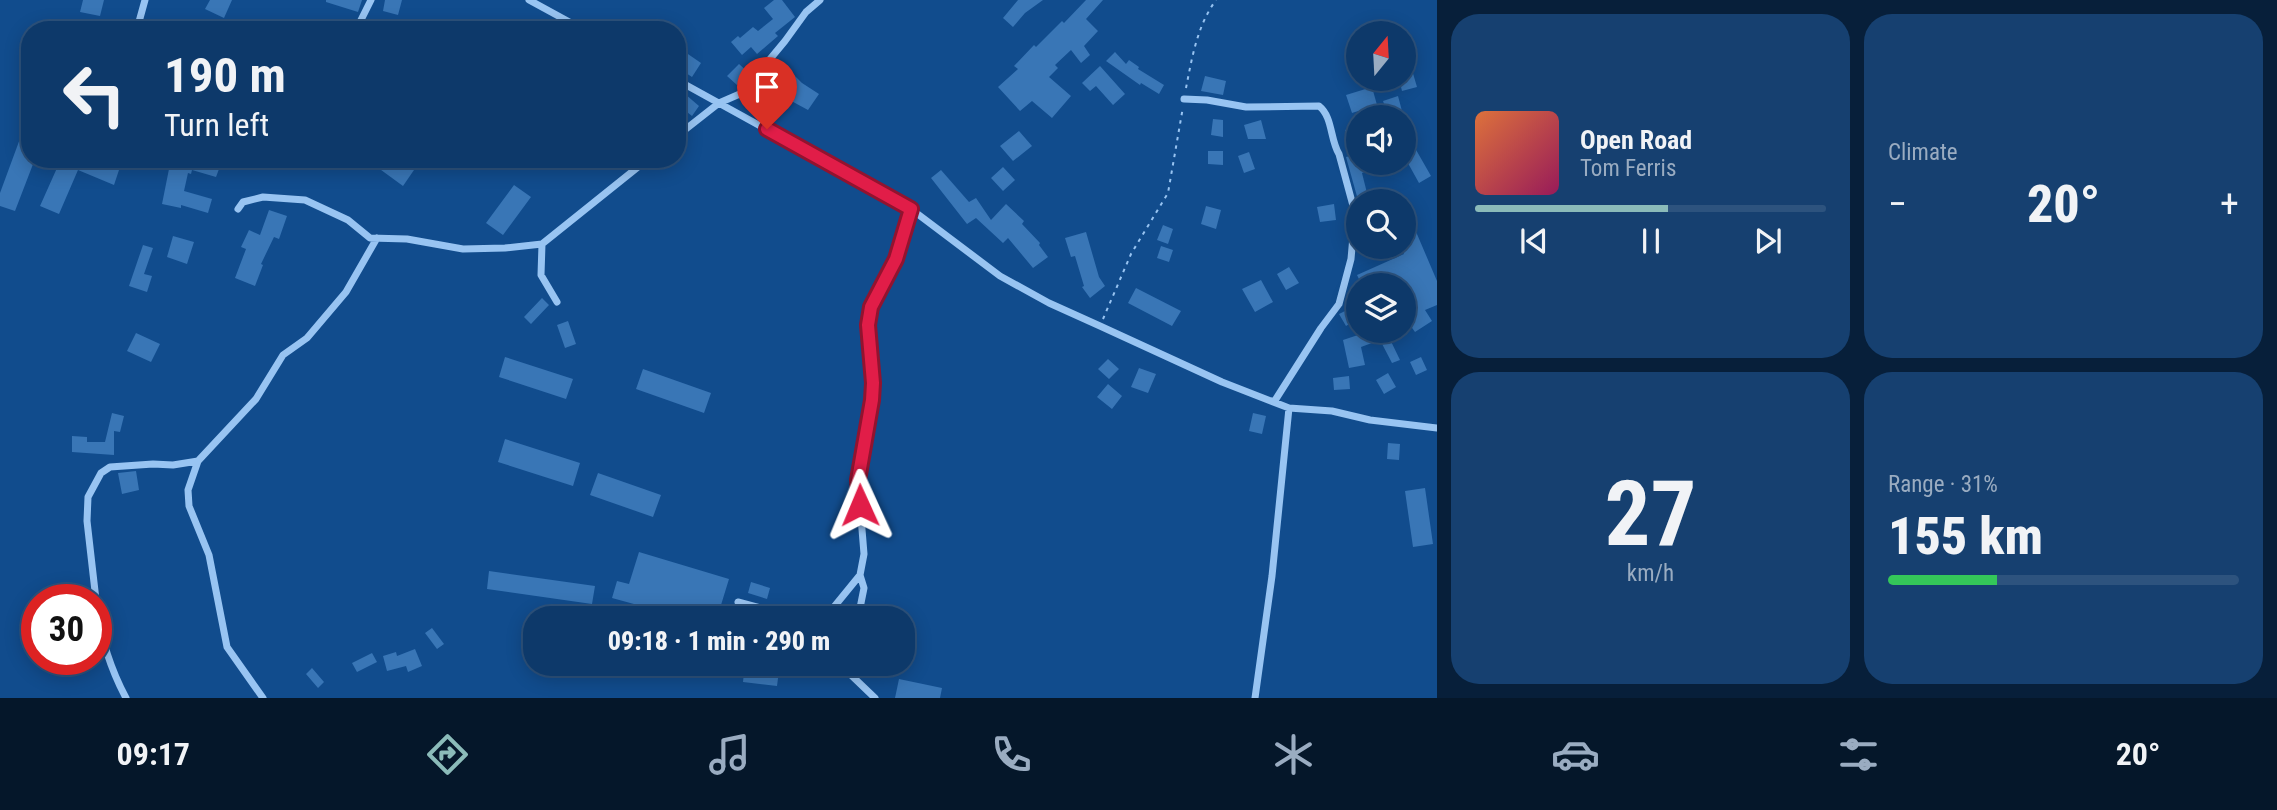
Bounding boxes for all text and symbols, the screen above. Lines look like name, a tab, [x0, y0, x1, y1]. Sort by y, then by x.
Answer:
north arrow	[1346, 21, 1416, 91]
map controls	[1346, 21, 1416, 343]
text: 190 m	[164, 47, 286, 104]
icon: left	[49, 49, 140, 140]
pin	[737, 57, 797, 129]
icon: arrive	[748, 68, 786, 106]
button: sound	[1346, 105, 1416, 175]
text: Turn left	[164, 106, 269, 144]
text: Open Road	[1580, 125, 1692, 155]
text: Climate	[1888, 139, 1958, 166]
text: Tom Ferris	[1580, 155, 1676, 182]
text: 20°	[2027, 174, 2100, 235]
text: −	[1888, 182, 1907, 226]
text: +	[2220, 182, 2239, 226]
button: search	[1346, 189, 1416, 259]
icon: previous	[1515, 222, 1553, 260]
icon: pause	[1632, 222, 1670, 260]
icon: next	[1749, 222, 1787, 260]
button: layers	[1346, 273, 1416, 343]
text: 27	[1605, 461, 1696, 567]
position arrow	[823, 468, 897, 542]
text: Range · 31%	[1888, 471, 1998, 498]
text: 155 km	[1888, 506, 2043, 567]
text: km/h	[1627, 560, 1674, 587]
speed limit sign: 30	[21, 584, 112, 675]
text: 09:18 · 1 min · 290 m	[608, 626, 830, 656]
icon: directions	[423, 730, 472, 779]
icon: music	[705, 730, 754, 779]
icon: phone	[987, 730, 1036, 779]
icon: climate	[1269, 730, 1318, 779]
icon: car	[1551, 730, 1600, 779]
icon: filters	[1834, 730, 1883, 779]
text: 09:17	[117, 735, 190, 773]
text: 20°	[2116, 735, 2160, 773]

